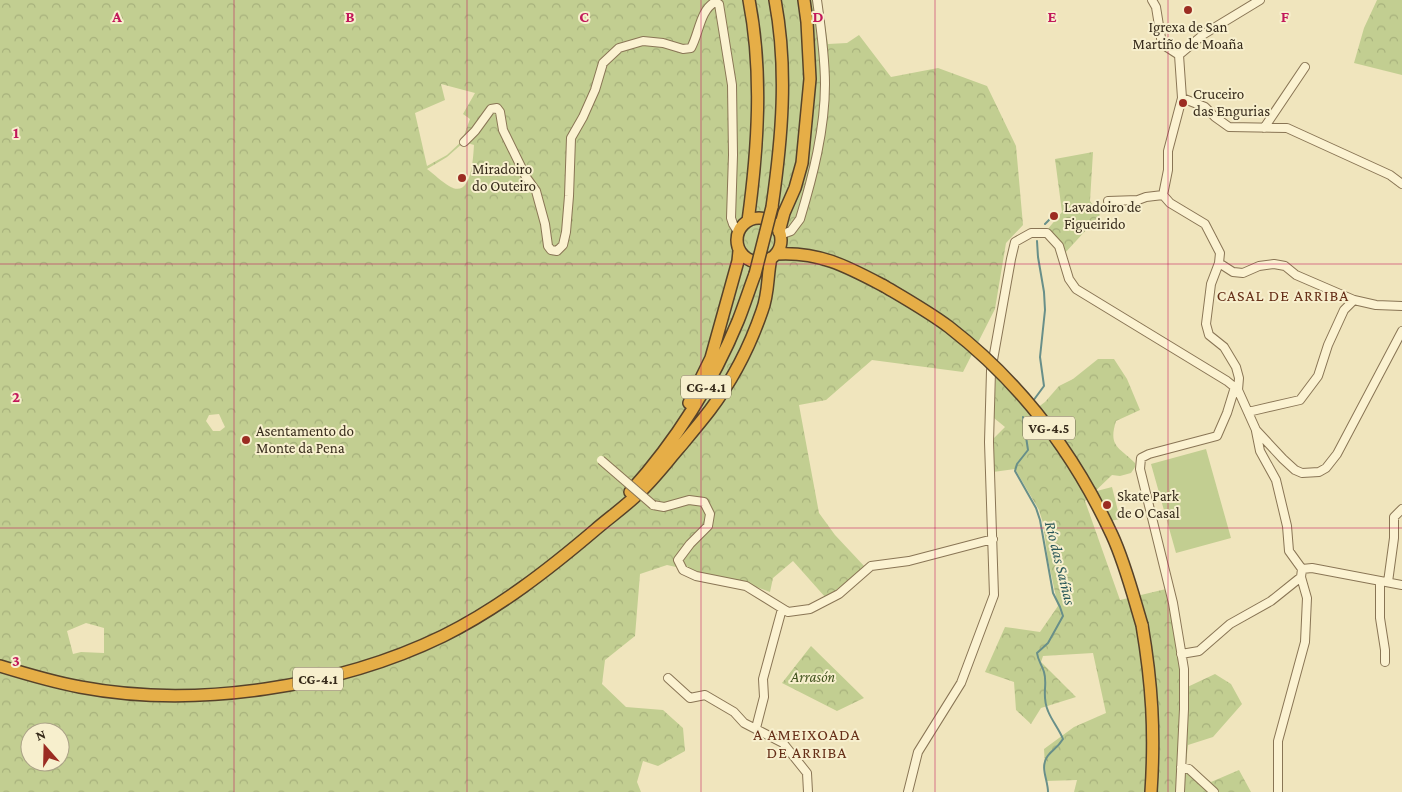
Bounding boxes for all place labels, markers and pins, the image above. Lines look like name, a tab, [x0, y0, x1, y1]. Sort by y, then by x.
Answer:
marker: Igrexa de San Martiño de Moaña	[1182, 4, 1194, 16]
place label: Igrexa de San Martiño de Moaña	[1132, 19, 1244, 52]
place label: Cruceiro das Engurias	[1193, 86, 1270, 120]
marker: Cruceiro das Engurias	[1177, 97, 1189, 109]
place label: Miradoiro do Outeiro	[472, 161, 536, 194]
marker: Miradoiro do Outeiro	[456, 172, 468, 184]
place label: Lavadoiro de Figueirido	[1064, 199, 1142, 233]
marker: Lavadoiro de Figueirido	[1048, 210, 1060, 222]
place label: Asentamento do Monte da Pena	[256, 423, 354, 456]
marker: Asentamento do Monte da Pena	[240, 434, 252, 446]
place label: Skate Park de O Casal	[1117, 488, 1180, 521]
marker: Skate Park de O Casal	[1101, 499, 1113, 511]

